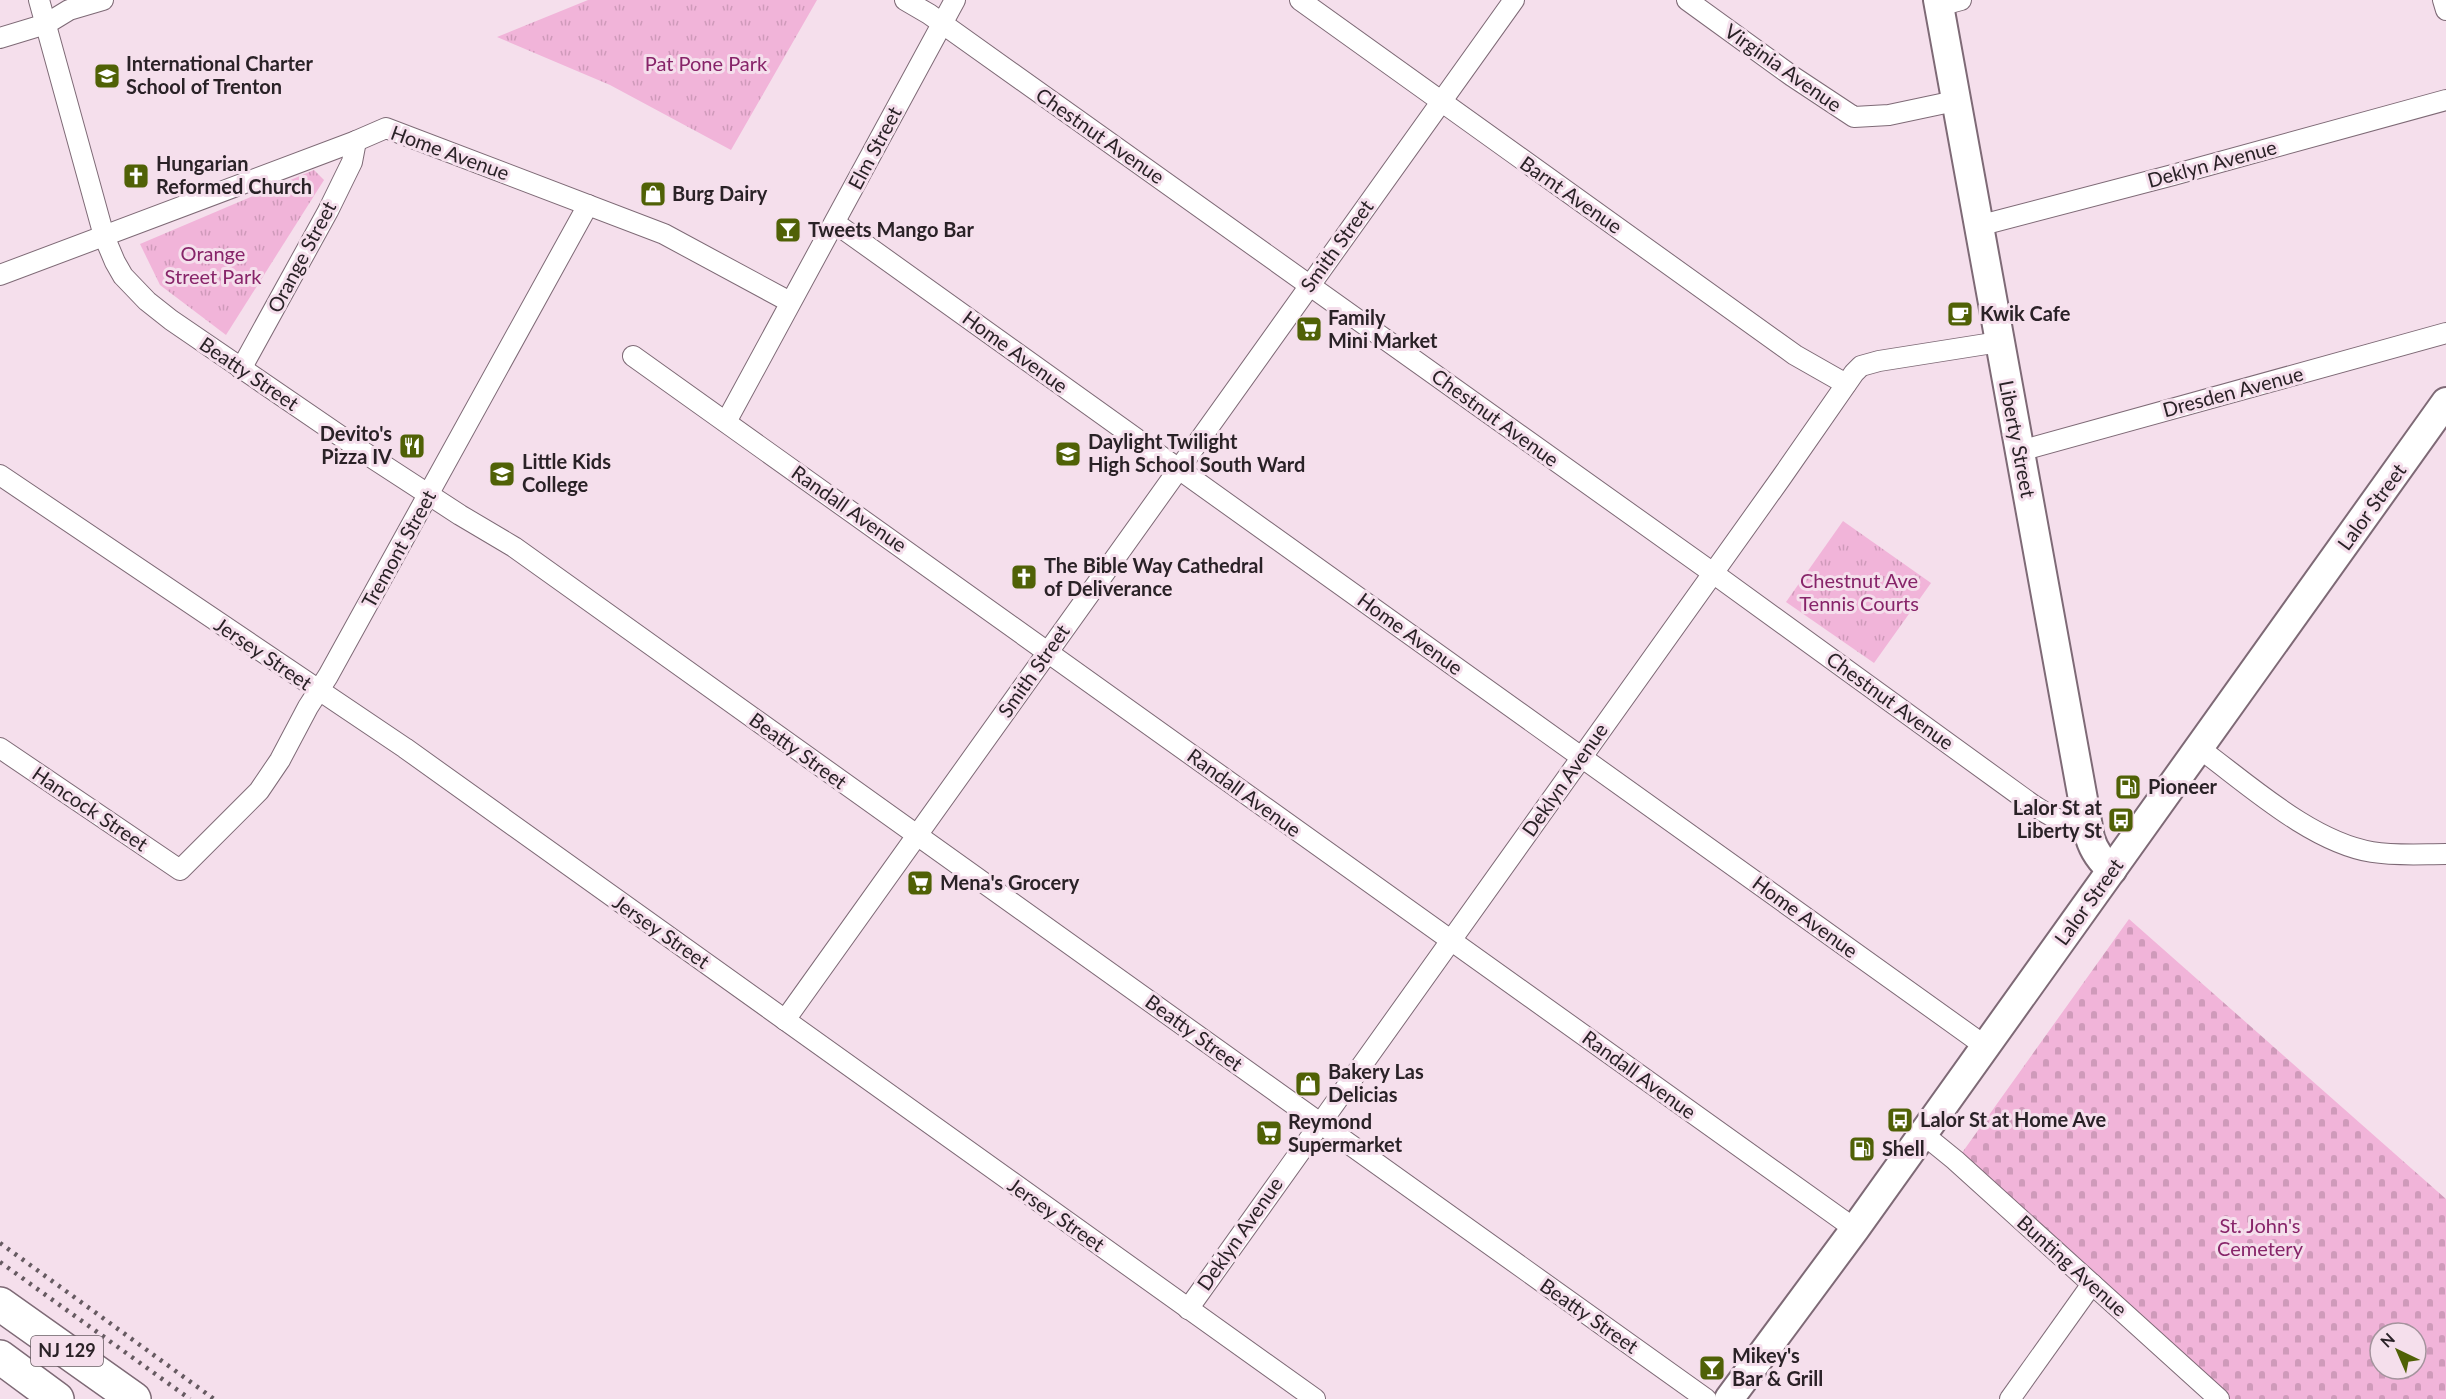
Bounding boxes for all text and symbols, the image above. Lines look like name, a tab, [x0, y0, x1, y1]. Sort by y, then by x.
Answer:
street label: Virginia Avenue	[1721, 18, 1847, 116]
place label: International Charter School of Trenton	[126, 51, 313, 98]
park label: Pat Pone Park	[645, 51, 768, 75]
school or university icon: International Charter School of Trenton	[92, 61, 122, 91]
street label: Chestnut Avenue	[1032, 82, 1169, 188]
street label: Elm Street	[842, 102, 906, 193]
street label: Home Avenue	[388, 120, 513, 185]
street label: Deklyn Avenue	[2145, 134, 2279, 192]
street label: Barnt Avenue	[1516, 150, 1627, 238]
place label: Hungarian Reformed Church	[156, 151, 312, 198]
church icon: Hungarian Reformed Church	[121, 161, 151, 191]
shop icon: Burg Dairy	[638, 179, 668, 209]
place label: Burg Dairy	[672, 181, 768, 205]
street label: Smith Street	[1295, 195, 1378, 296]
street label: Orange Street	[262, 197, 340, 316]
bar icon: Tweets Mango Bar	[773, 215, 803, 245]
place label: Tweets Mango Bar	[808, 217, 974, 241]
park label: Orange Street Park	[165, 241, 262, 288]
cafe icon: Kwik Cafe	[1945, 299, 1975, 329]
place label: Kwik Cafe	[1980, 301, 2071, 325]
street label: Home Avenue	[958, 305, 1073, 397]
place label: Family Mini Market	[1328, 305, 1438, 352]
supermarket icon: Family Mini Market	[1294, 314, 1324, 344]
street label: Beatty Street	[195, 331, 304, 415]
street label: Dresden Avenue	[2160, 361, 2306, 421]
street label: Chestnut Avenue	[1427, 363, 1564, 471]
street label: Liberty Street	[1995, 378, 2041, 499]
place label: Devito's Pizza IV	[320, 421, 392, 468]
place label: Daylight Twilight High School South Ward	[1088, 429, 1305, 476]
restaurant icon: Devito's Pizza IV	[397, 431, 427, 461]
school or university icon: Daylight Twilight High School South Ward	[1053, 439, 1083, 469]
place label: Little Kids College	[522, 449, 611, 496]
school or university icon: Little Kids College	[487, 459, 517, 489]
street label: Lalor Street	[2332, 459, 2411, 554]
street label: Randall Avenue	[788, 460, 912, 557]
street label: Tremont Street	[356, 485, 440, 612]
place label: The Bible Way Cathedral of Deliverance	[1044, 553, 1263, 600]
church icon: The Bible Way Cathedral of Deliverance	[1009, 562, 1039, 592]
park label: Chestnut Ave Tennis Courts	[1799, 568, 1919, 615]
street label: Home Avenue	[1353, 587, 1468, 679]
street label: Jersey Street	[210, 612, 317, 695]
street label: Smith Street	[992, 619, 1074, 722]
street label: Chestnut Avenue	[1822, 646, 1959, 754]
street label: Beatty Street	[745, 707, 852, 794]
street label: Deklyn Avenue	[1516, 718, 1612, 841]
street label: Randall Avenue	[1183, 743, 1306, 841]
street label: Hancock Street	[28, 761, 153, 856]
fuel station icon: Pioneer	[2113, 772, 2143, 802]
place label: Pioneer	[2148, 774, 2218, 798]
place label: Lalor St at Liberty St	[2013, 795, 2103, 842]
bus stop icon: Lalor St at Liberty St	[2106, 805, 2136, 835]
street label: Lalor Street	[2049, 854, 2128, 949]
supermarket icon: Mena's Grocery	[905, 868, 935, 898]
place label: Mena's Grocery	[940, 870, 1080, 894]
street label: Home Avenue	[1748, 870, 1863, 962]
street label: Jersey Street	[609, 889, 715, 973]
street label: Beatty Street	[1141, 989, 1248, 1076]
street label: Randall Avenue	[1578, 1025, 1701, 1123]
place label: Bakery Las Delicias	[1328, 1059, 1424, 1106]
shop icon: Bakery Las Delicias	[1293, 1069, 1323, 1099]
bus stop icon: Lalor St at Home Ave	[1885, 1105, 1915, 1135]
place label: Lalor St at Home Ave	[1920, 1107, 2107, 1131]
place label: Reymond Supermarket	[1288, 1109, 1403, 1156]
supermarket icon: Reymond Supermarket	[1254, 1118, 1284, 1148]
fuel station icon: Shell	[1847, 1134, 1877, 1164]
place label: Shell	[1882, 1136, 1925, 1160]
street label: Jersey Street	[1004, 1172, 1110, 1256]
street label: Deklyn Avenue	[1191, 1172, 1287, 1295]
street label: Bunting Avenue	[2013, 1210, 2133, 1321]
park label: St. John's Cemetery	[2217, 1213, 2304, 1260]
street label: Beatty Street	[1536, 1273, 1643, 1358]
north arrow	[2368, 1321, 2428, 1381]
text: N	[2376, 1329, 2398, 1351]
road number: NJ 129	[31, 1336, 103, 1366]
place label: Mikey's Bar & Grill	[1732, 1343, 1823, 1390]
bar icon: Mikey's Bar & Grill	[1697, 1353, 1727, 1383]

